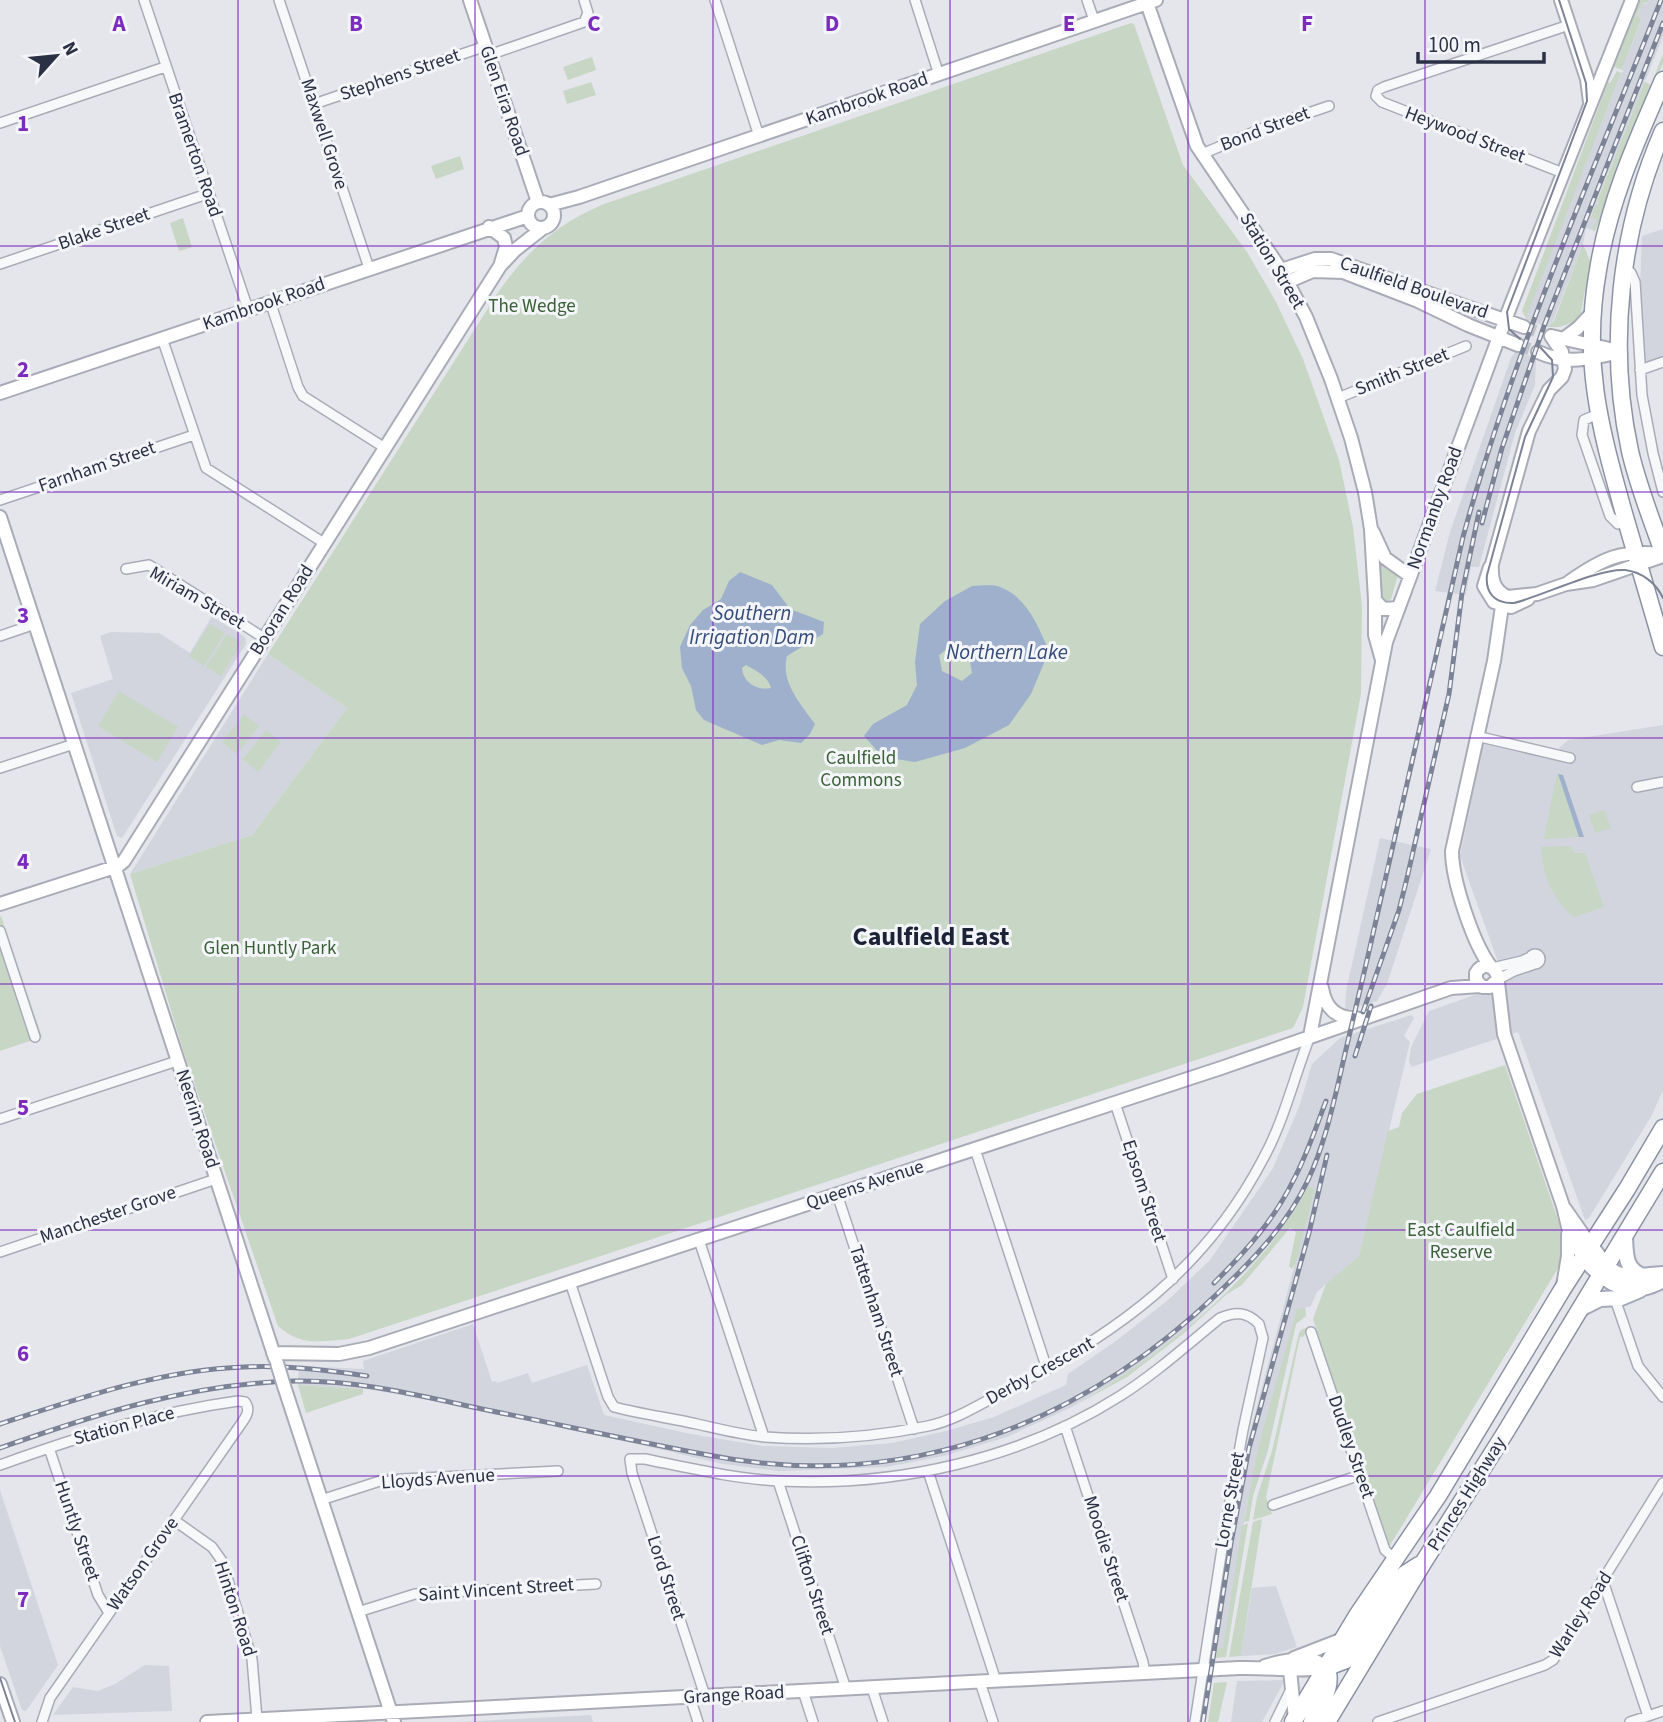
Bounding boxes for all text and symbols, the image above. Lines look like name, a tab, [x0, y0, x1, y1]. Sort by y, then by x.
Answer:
text: A	[111, 7, 126, 40]
text: B	[349, 7, 363, 40]
text: C	[587, 7, 601, 40]
text: D	[825, 7, 839, 40]
text: E	[1063, 7, 1075, 40]
text: F	[1301, 7, 1313, 40]
north arrow	[21, 21, 91, 91]
scale bar	[1418, 21, 1544, 65]
text: 100 m	[1428, 30, 1481, 60]
text: N	[55, 37, 85, 61]
street label: Stephens Street	[336, 42, 464, 108]
street label: Glen Eira Road	[472, 42, 536, 160]
street label: Kambrook Road	[802, 65, 932, 133]
street label: Maxwell Grove	[293, 75, 355, 193]
street label: Bramerton Road	[161, 89, 229, 221]
street label: Bond Street	[1216, 99, 1314, 158]
street label: Heywood Street	[1401, 100, 1530, 171]
text: 1	[17, 107, 29, 140]
street label: Blake Street	[54, 201, 154, 257]
street label: Station Street	[1233, 208, 1312, 315]
street label: Caulfield Boulevard	[1336, 250, 1492, 326]
street label: Kambrook Road	[199, 270, 329, 338]
park label: The Wedge	[488, 293, 576, 320]
street label: Smith Street	[1351, 341, 1453, 403]
text: 2	[17, 353, 29, 386]
street label: Farnham Street	[35, 434, 160, 500]
street label: Normanby Road	[1400, 443, 1470, 573]
street label: Booran Road	[243, 559, 321, 661]
street label: Miriam Street	[144, 560, 250, 637]
water label: Southern Irrigation Dam	[689, 598, 815, 652]
text: 3	[17, 599, 29, 632]
water label: Northern Lake	[946, 637, 1068, 667]
park label: Caulfield Commons	[820, 745, 902, 794]
text: 4	[17, 845, 29, 878]
district label: Caulfield East	[853, 918, 1010, 955]
park label: Glen Huntly Park	[204, 935, 337, 962]
street label: Neerim Road	[168, 1066, 226, 1172]
text: 5	[17, 1091, 29, 1124]
street label: Epsom Street	[1115, 1136, 1173, 1246]
street label: Queens Avenue	[803, 1153, 927, 1217]
street label: Manchester Grove	[36, 1179, 180, 1251]
park label: East Caulfield Reserve	[1407, 1217, 1515, 1266]
street label: Tattenham Street	[842, 1242, 910, 1381]
street label: Derby Crescent	[981, 1330, 1100, 1412]
text: 6	[17, 1337, 29, 1370]
street label: Dudley Street	[1321, 1392, 1381, 1503]
street label: Station Place	[71, 1400, 177, 1452]
street label: Princes Highway	[1421, 1431, 1513, 1557]
street label: Lorne Street	[1208, 1449, 1252, 1550]
street label: Lloyds Avenue	[380, 1462, 496, 1496]
street label: Huntly Street	[47, 1477, 107, 1585]
street label: Moodie Street	[1076, 1492, 1136, 1606]
street label: Watson Grove	[101, 1512, 185, 1616]
street label: Lord Street	[640, 1532, 693, 1624]
street label: Clifton Street	[783, 1532, 841, 1639]
street label: Hinton Road	[207, 1558, 263, 1660]
street label: Warley Road	[1543, 1566, 1619, 1664]
street label: Saint Vincent Street	[417, 1571, 575, 1609]
text: 7	[17, 1583, 29, 1616]
street label: Grange Road	[683, 1679, 785, 1711]

